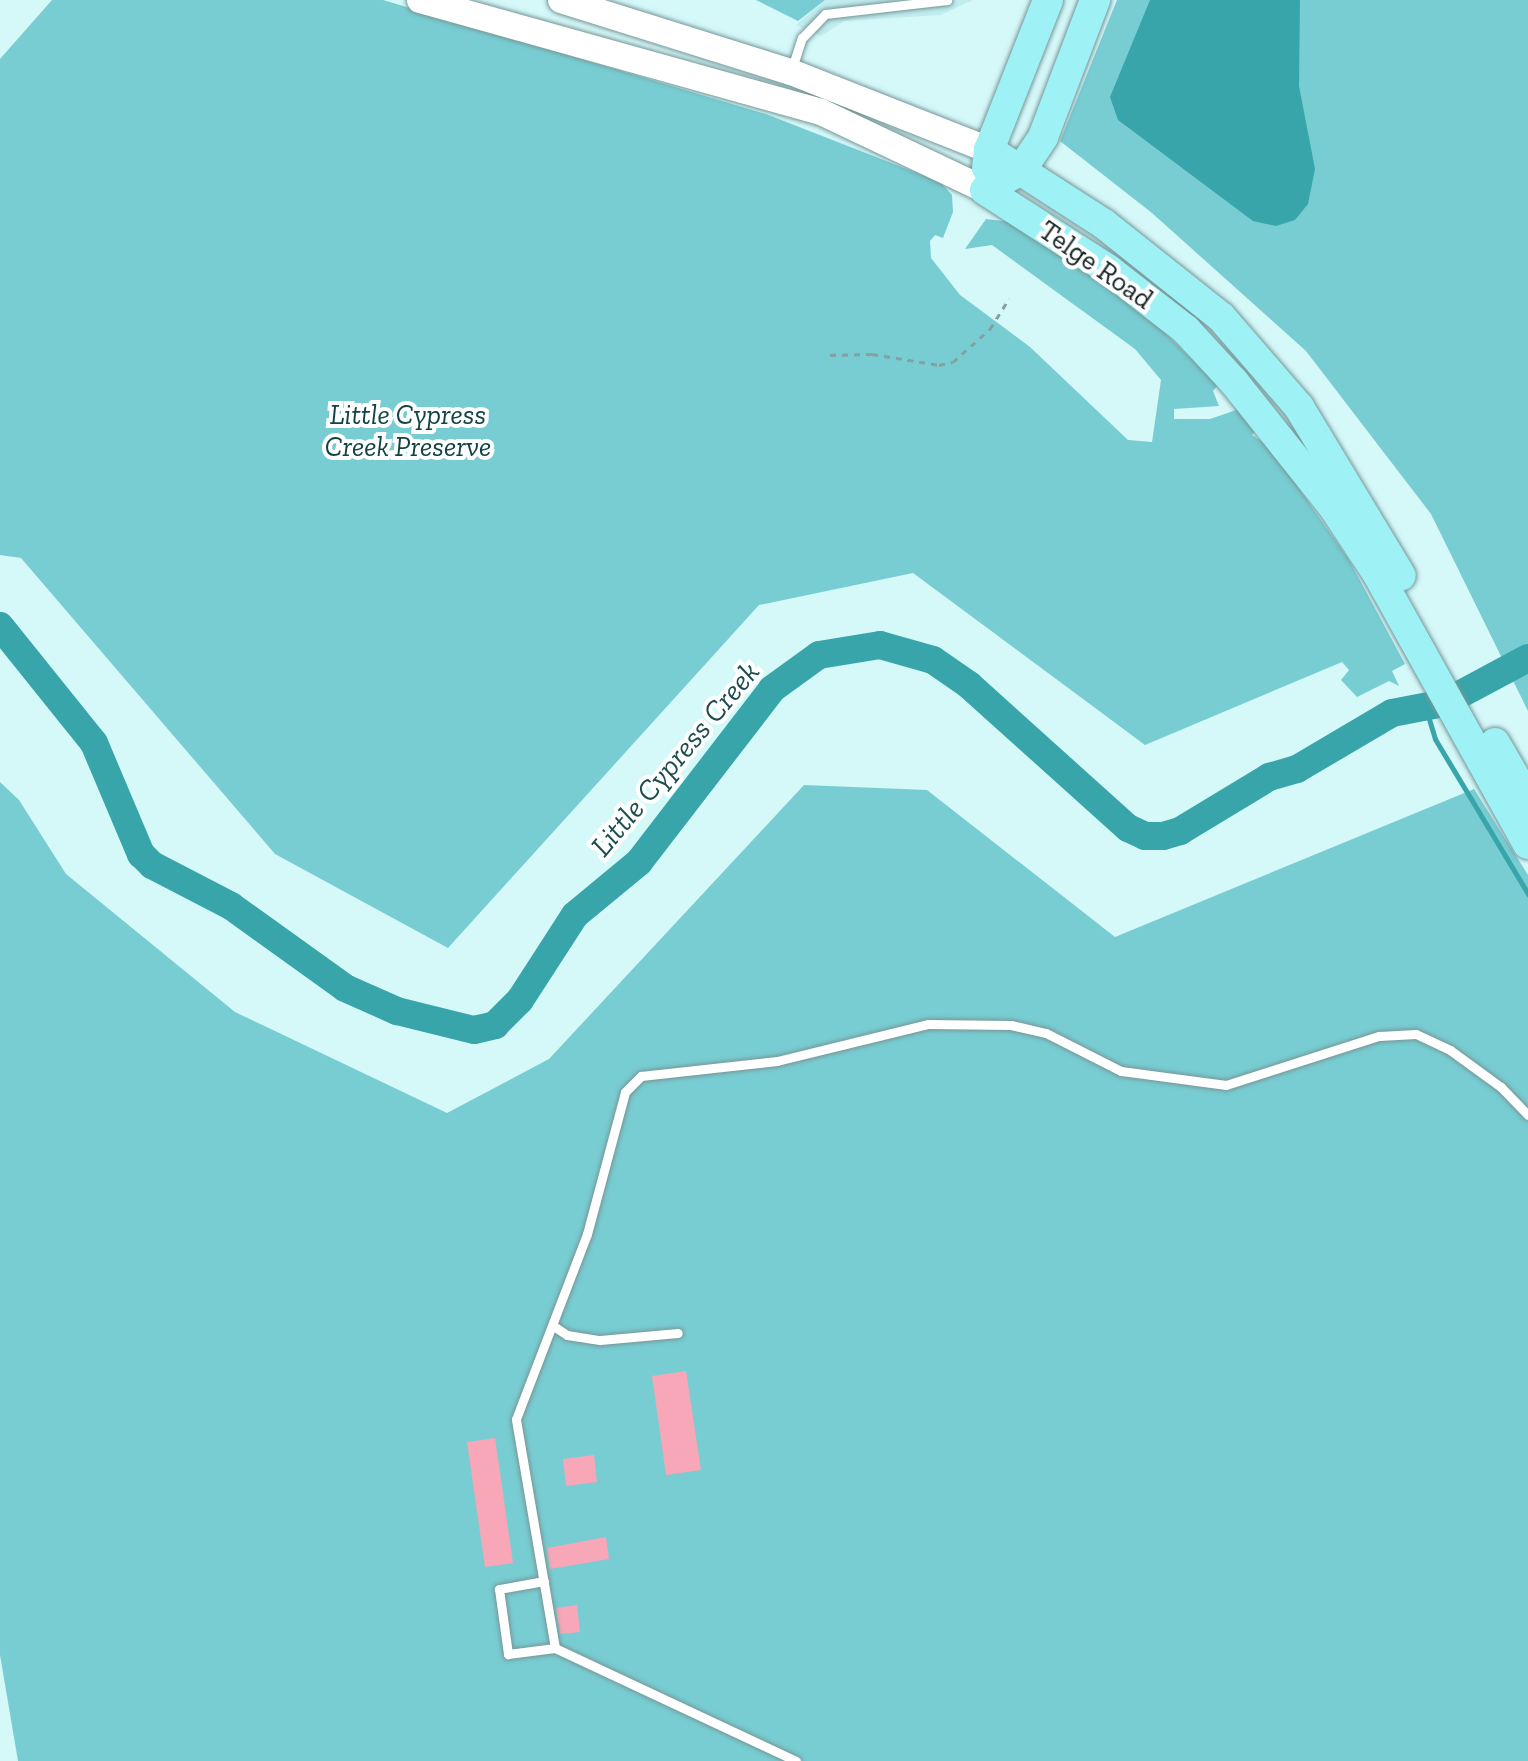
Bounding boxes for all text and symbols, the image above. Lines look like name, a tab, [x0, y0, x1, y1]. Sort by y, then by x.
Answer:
street label: Telge Road	[1033, 214, 1159, 316]
park label: Little Cypress Creek Preserve	[325, 398, 491, 464]
water label: Little Cypress Creek	[583, 654, 767, 864]

